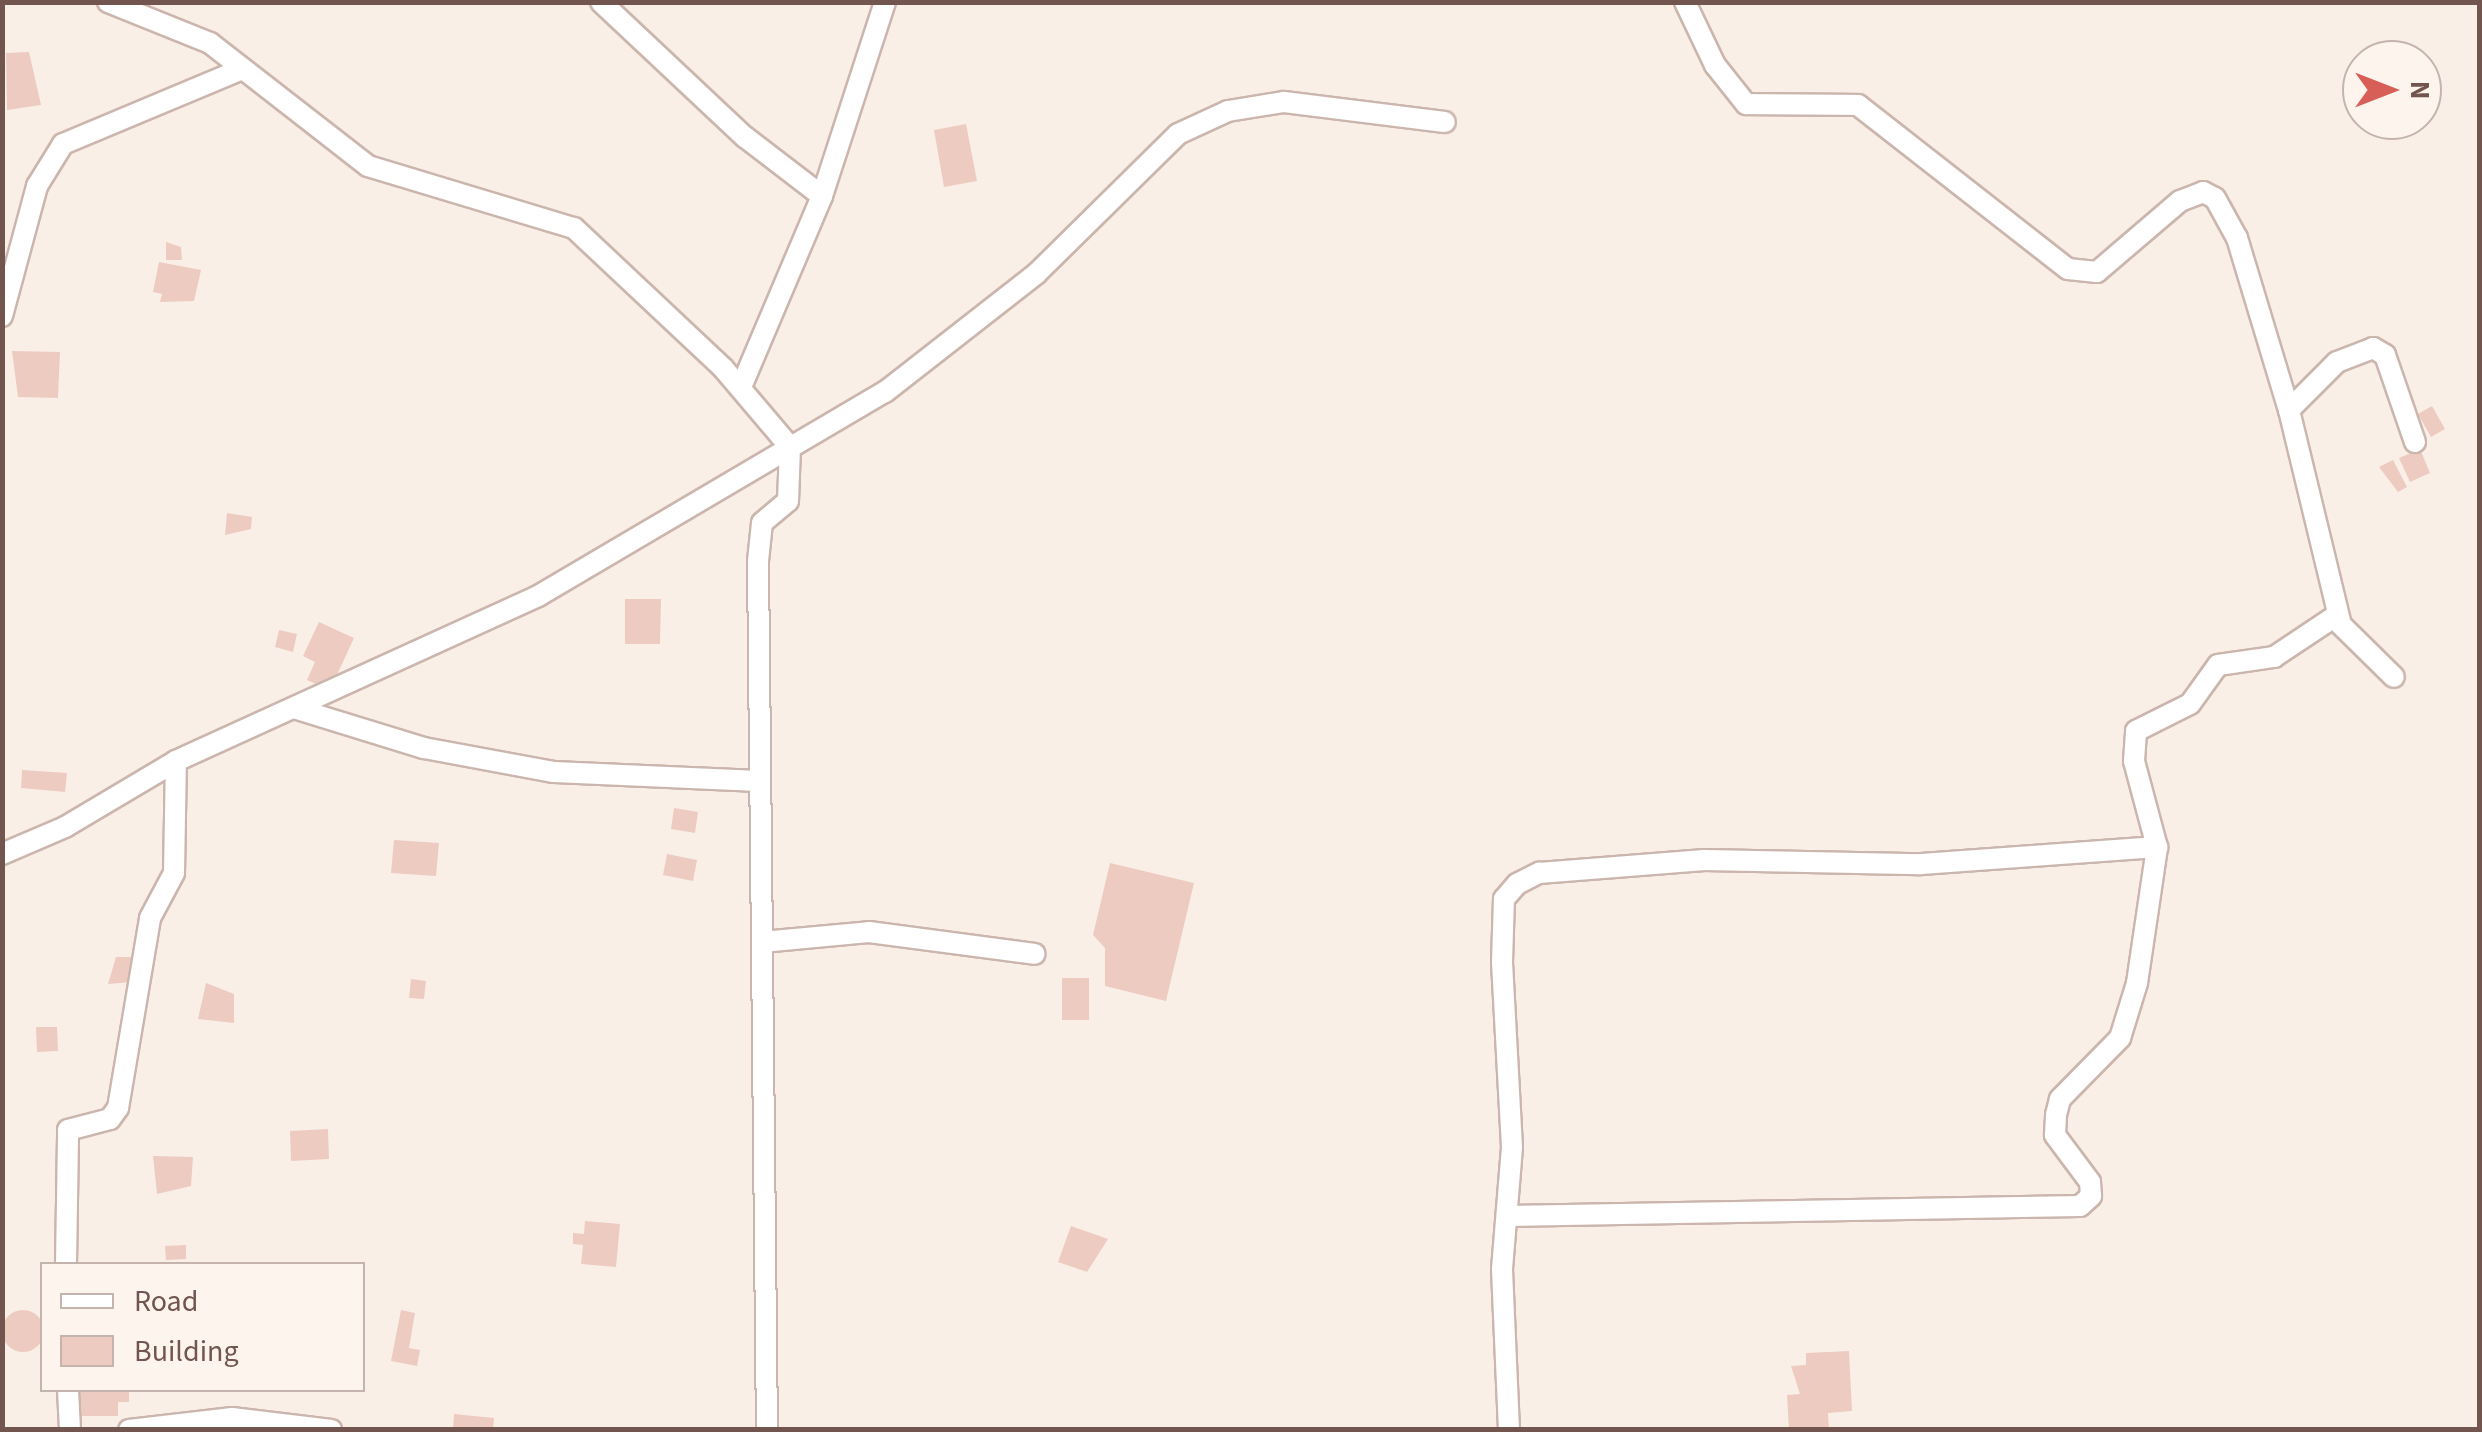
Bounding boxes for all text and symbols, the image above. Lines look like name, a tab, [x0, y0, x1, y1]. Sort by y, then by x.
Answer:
north arrow	[2342, 40, 2442, 140]
text: N	[2400, 81, 2440, 99]
legend	[40, 1262, 365, 1392]
text: Road	[134, 1280, 198, 1323]
text: Building	[134, 1330, 239, 1373]

